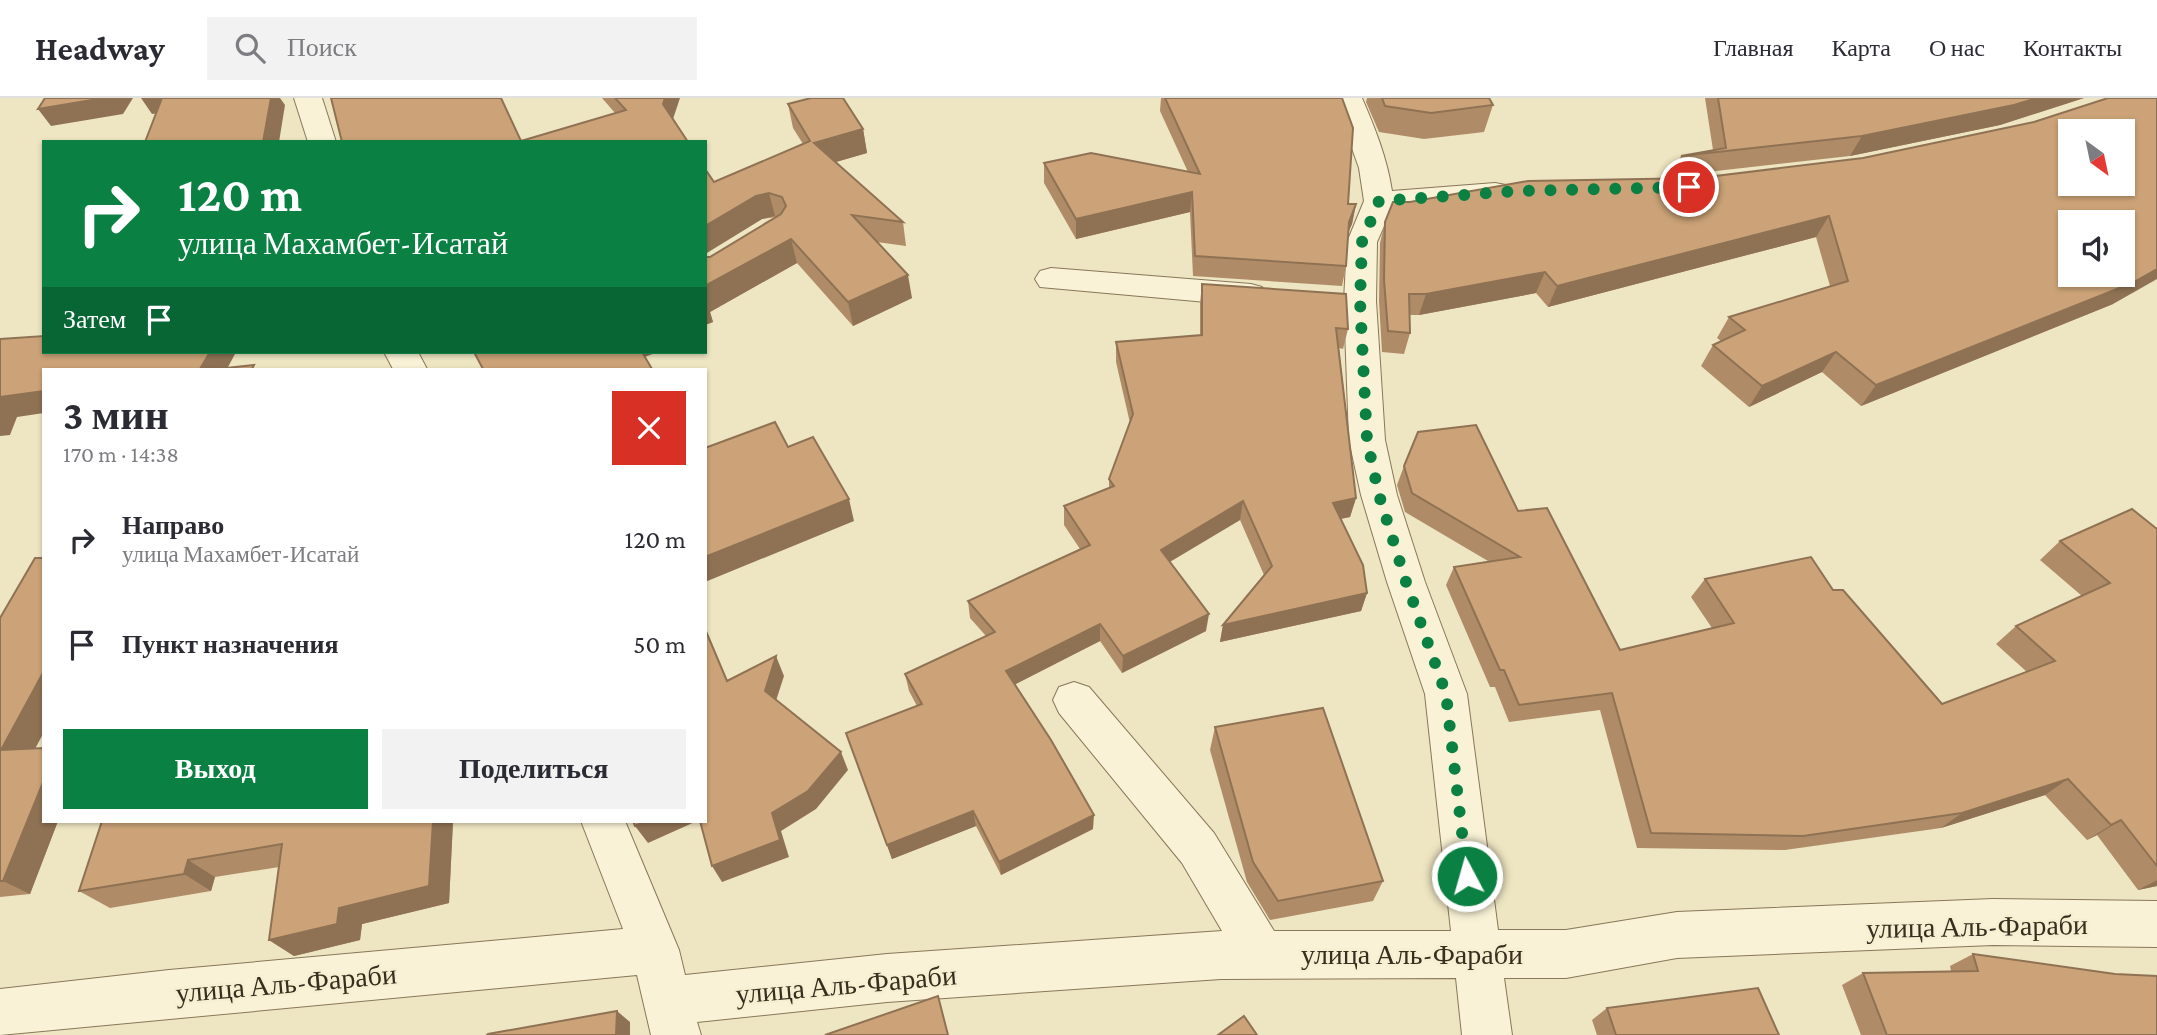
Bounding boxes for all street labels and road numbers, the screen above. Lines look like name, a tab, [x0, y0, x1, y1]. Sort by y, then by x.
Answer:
street label: улица Аль-Фараби	[1866, 909, 2088, 944]
street label: улица Аль-Фараби	[1301, 939, 1523, 970]
street label: улица Аль-Фараби	[174, 958, 398, 1009]
street label: улица Аль-Фараби	[734, 959, 958, 1010]

